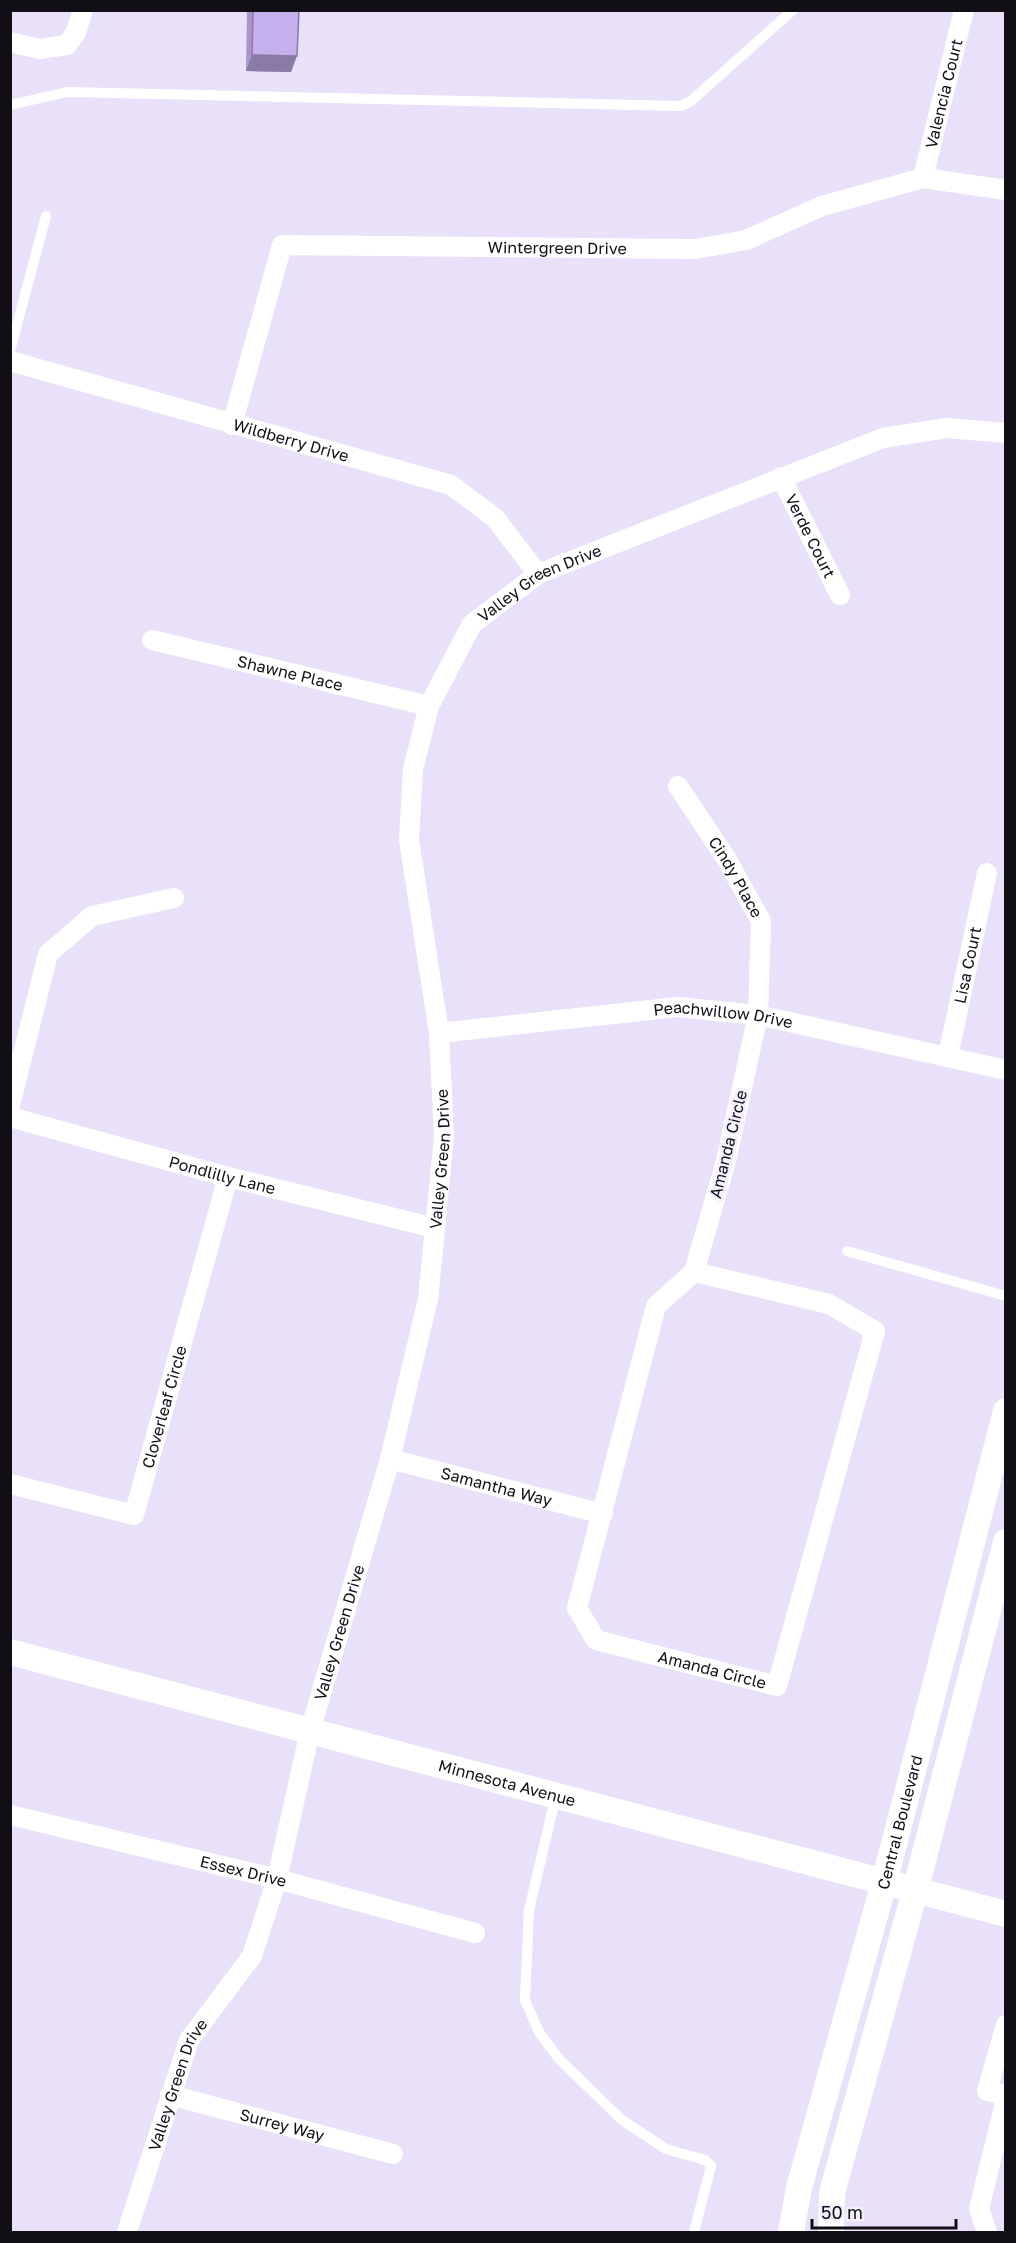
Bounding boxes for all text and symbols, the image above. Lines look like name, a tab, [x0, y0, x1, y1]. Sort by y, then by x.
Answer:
street label: Valencia Court	[921, 37, 967, 150]
street label: Wintergreen Drive	[487, 237, 627, 258]
street label: Wildberry Drive	[231, 414, 351, 466]
street label: Verde Court	[781, 491, 840, 581]
street label: Valley Green Drive	[474, 540, 604, 626]
street label: Shawne Place	[235, 651, 345, 695]
street label: Cindy Place	[704, 833, 767, 921]
street label: Lisa Court	[949, 925, 985, 1005]
street label: Peachwillow Drive	[652, 997, 795, 1032]
street label: Amanda Circle	[705, 1088, 751, 1200]
street label: Valley Green Drive	[425, 1089, 454, 1230]
street label: Pondlilly Lane	[167, 1151, 278, 1198]
street label: Cloverleaf Circle	[137, 1343, 191, 1471]
street label: Samantha Way	[439, 1463, 554, 1510]
street label: Valley Green Drive	[310, 1562, 368, 1703]
street label: Amanda Circle	[656, 1646, 769, 1693]
street label: Central Boulevard	[873, 1753, 927, 1892]
street label: Minnesota Avenue	[436, 1755, 578, 1810]
street label: Essex Drive	[198, 1851, 289, 1891]
street label: Valley Green Drive	[144, 2014, 212, 2153]
street label: Surrey Way	[238, 2104, 327, 2145]
scale bar	[812, 2192, 956, 2230]
text: 50 m	[821, 2201, 863, 2223]

